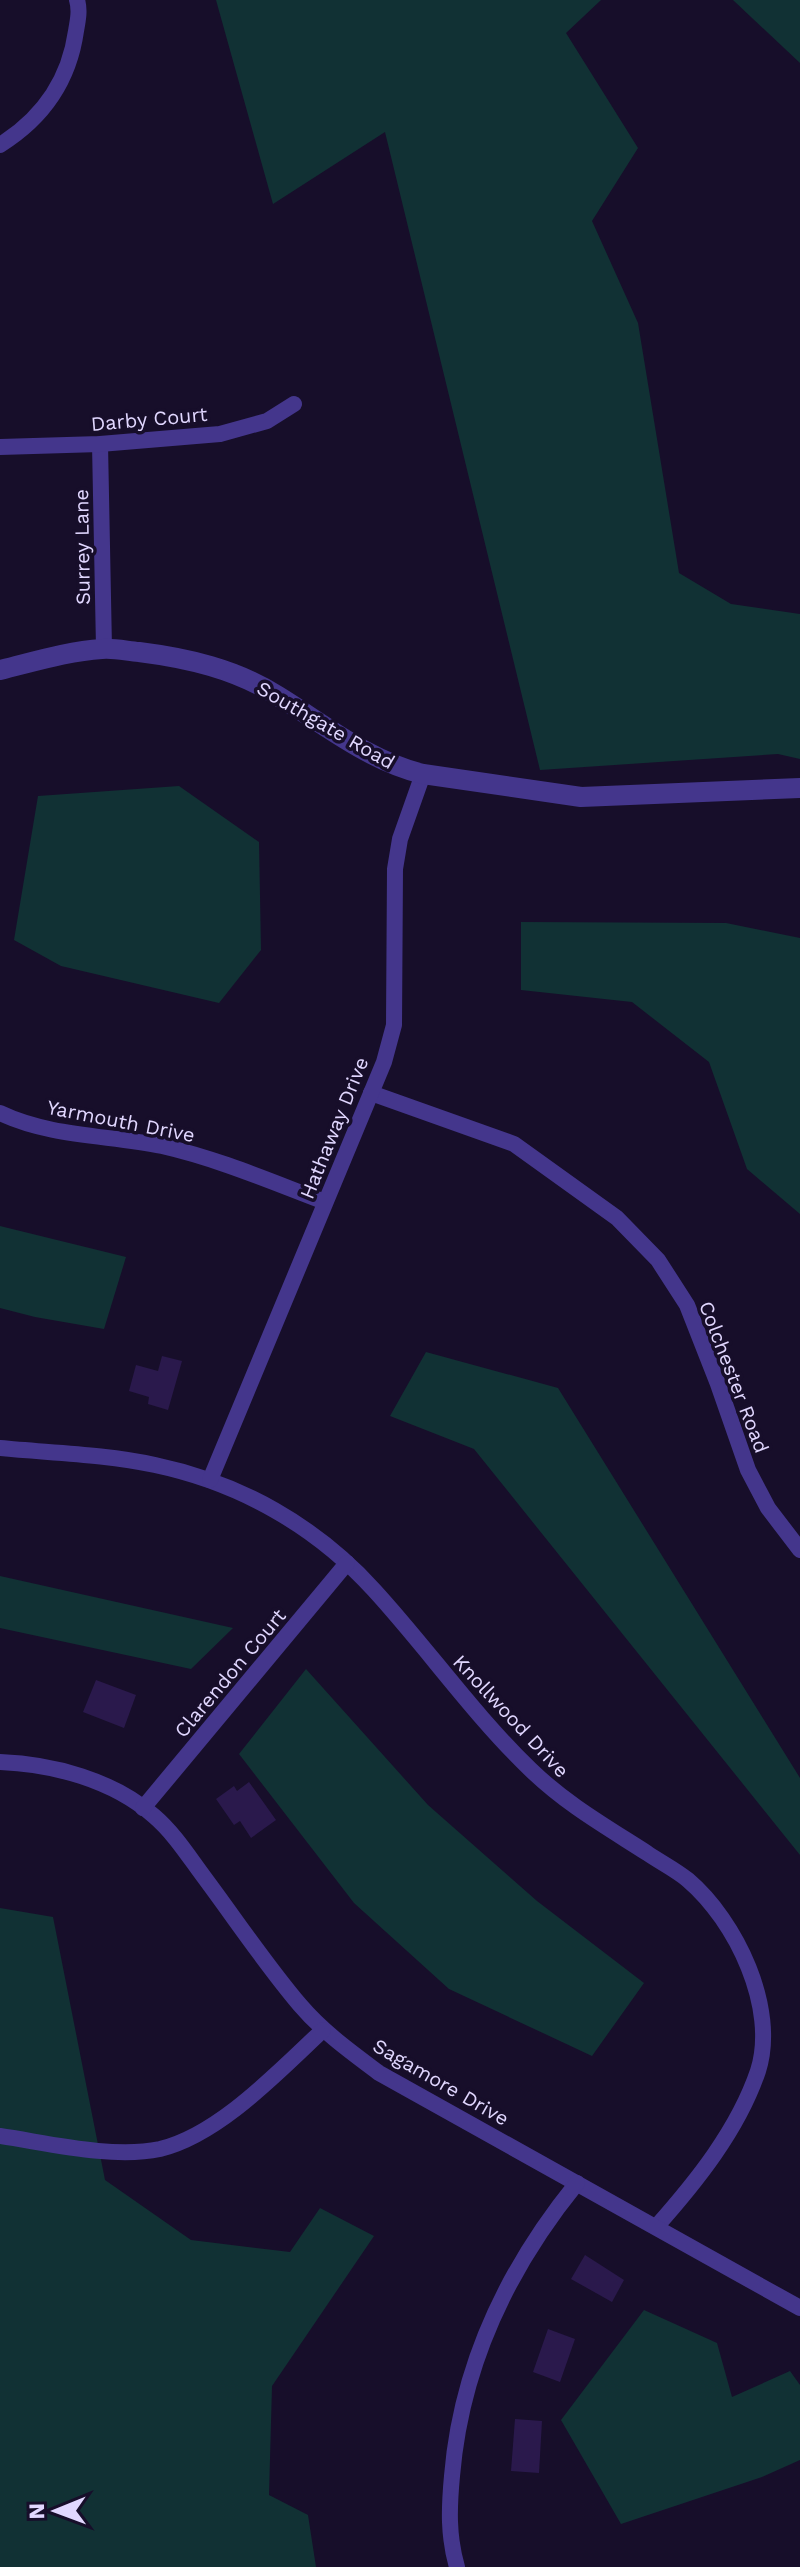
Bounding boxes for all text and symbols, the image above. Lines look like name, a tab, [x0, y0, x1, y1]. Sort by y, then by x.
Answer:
street label: Darby Court	[90, 402, 209, 436]
street label: Surrey Lane	[69, 489, 95, 605]
street label: Southgate Road	[253, 676, 399, 774]
street label: Hathaway Drive	[295, 1054, 373, 1202]
street label: Yarmouth Drive	[45, 1095, 197, 1147]
street label: Colchester Road	[694, 1298, 774, 1456]
street label: Clarendon Court	[169, 1603, 291, 1742]
street label: Knollwood Drive	[448, 1650, 574, 1782]
street label: Sagamore Drive	[369, 2033, 513, 2131]
north arrow	[16, 2471, 96, 2551]
text: N	[24, 2503, 49, 2520]

